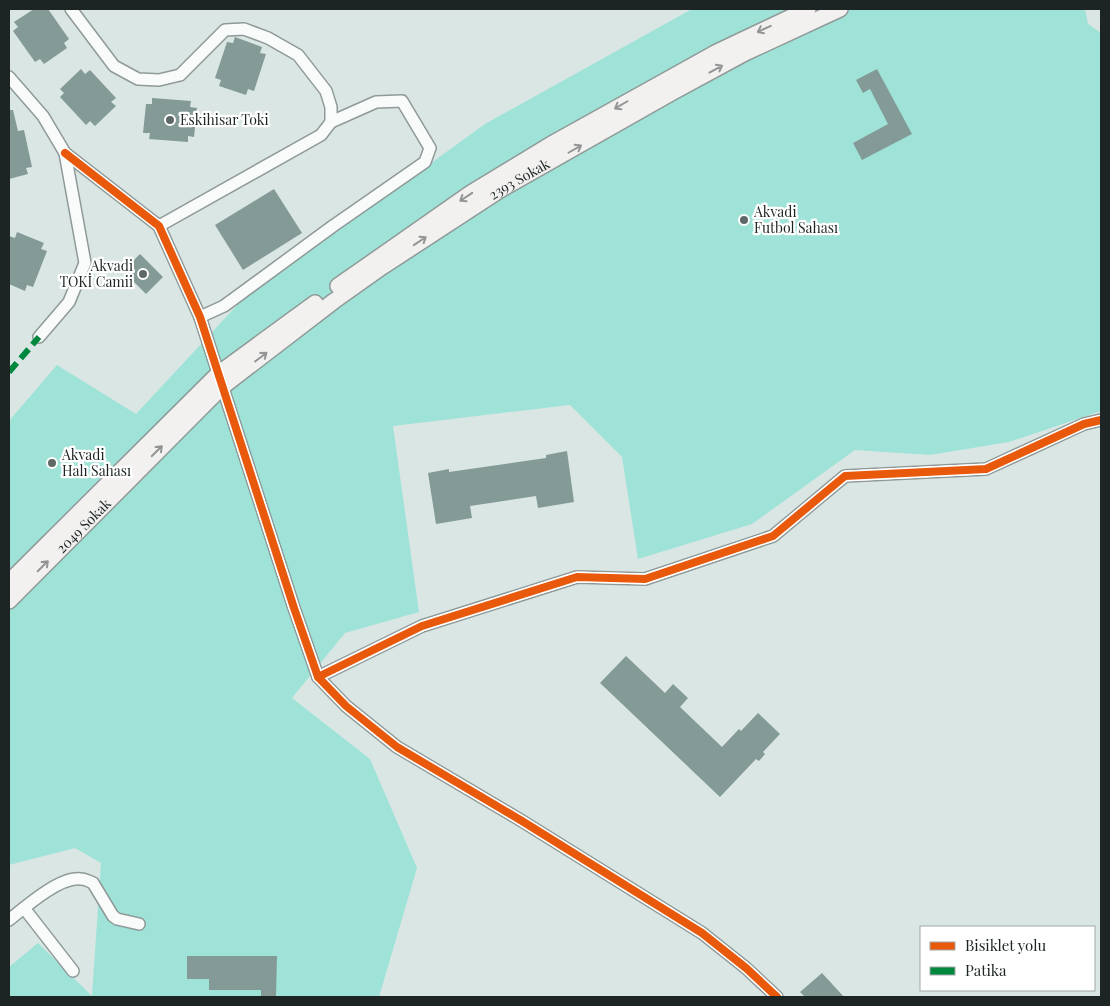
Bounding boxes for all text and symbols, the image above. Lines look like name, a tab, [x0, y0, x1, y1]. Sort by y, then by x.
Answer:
one-way arrow	[757, 25, 772, 34]
one-way arrow	[708, 64, 723, 73]
one-way arrow	[614, 101, 628, 111]
place label: Eskihisar Toki	[180, 110, 269, 129]
marker: Eskihisar Toki	[164, 114, 176, 126]
one-way arrow	[567, 143, 581, 153]
street label: 2393 Sokak	[485, 154, 553, 204]
one-way arrow	[459, 192, 473, 202]
place label: Akvadi Futbol Sahası	[753, 202, 838, 237]
marker: Akvadi Futbol Sahası	[738, 214, 750, 226]
one-way arrow	[413, 236, 427, 246]
place label: Akvadi TOKİ Camii	[59, 256, 133, 291]
marker: Akvadi TOKİ Camii	[137, 268, 149, 280]
one-way arrow	[254, 352, 267, 363]
place label: Akvadi Halı Sahası	[61, 445, 131, 480]
one-way arrow	[151, 445, 164, 457]
marker: Akvadi Halı Sahası	[46, 457, 58, 469]
street label: 2049 Sokak	[52, 494, 115, 557]
one-way arrow	[37, 560, 49, 573]
legend	[920, 926, 1095, 991]
text: Bisiklet yolu	[965, 935, 1046, 955]
text: Patika	[965, 960, 1007, 980]

